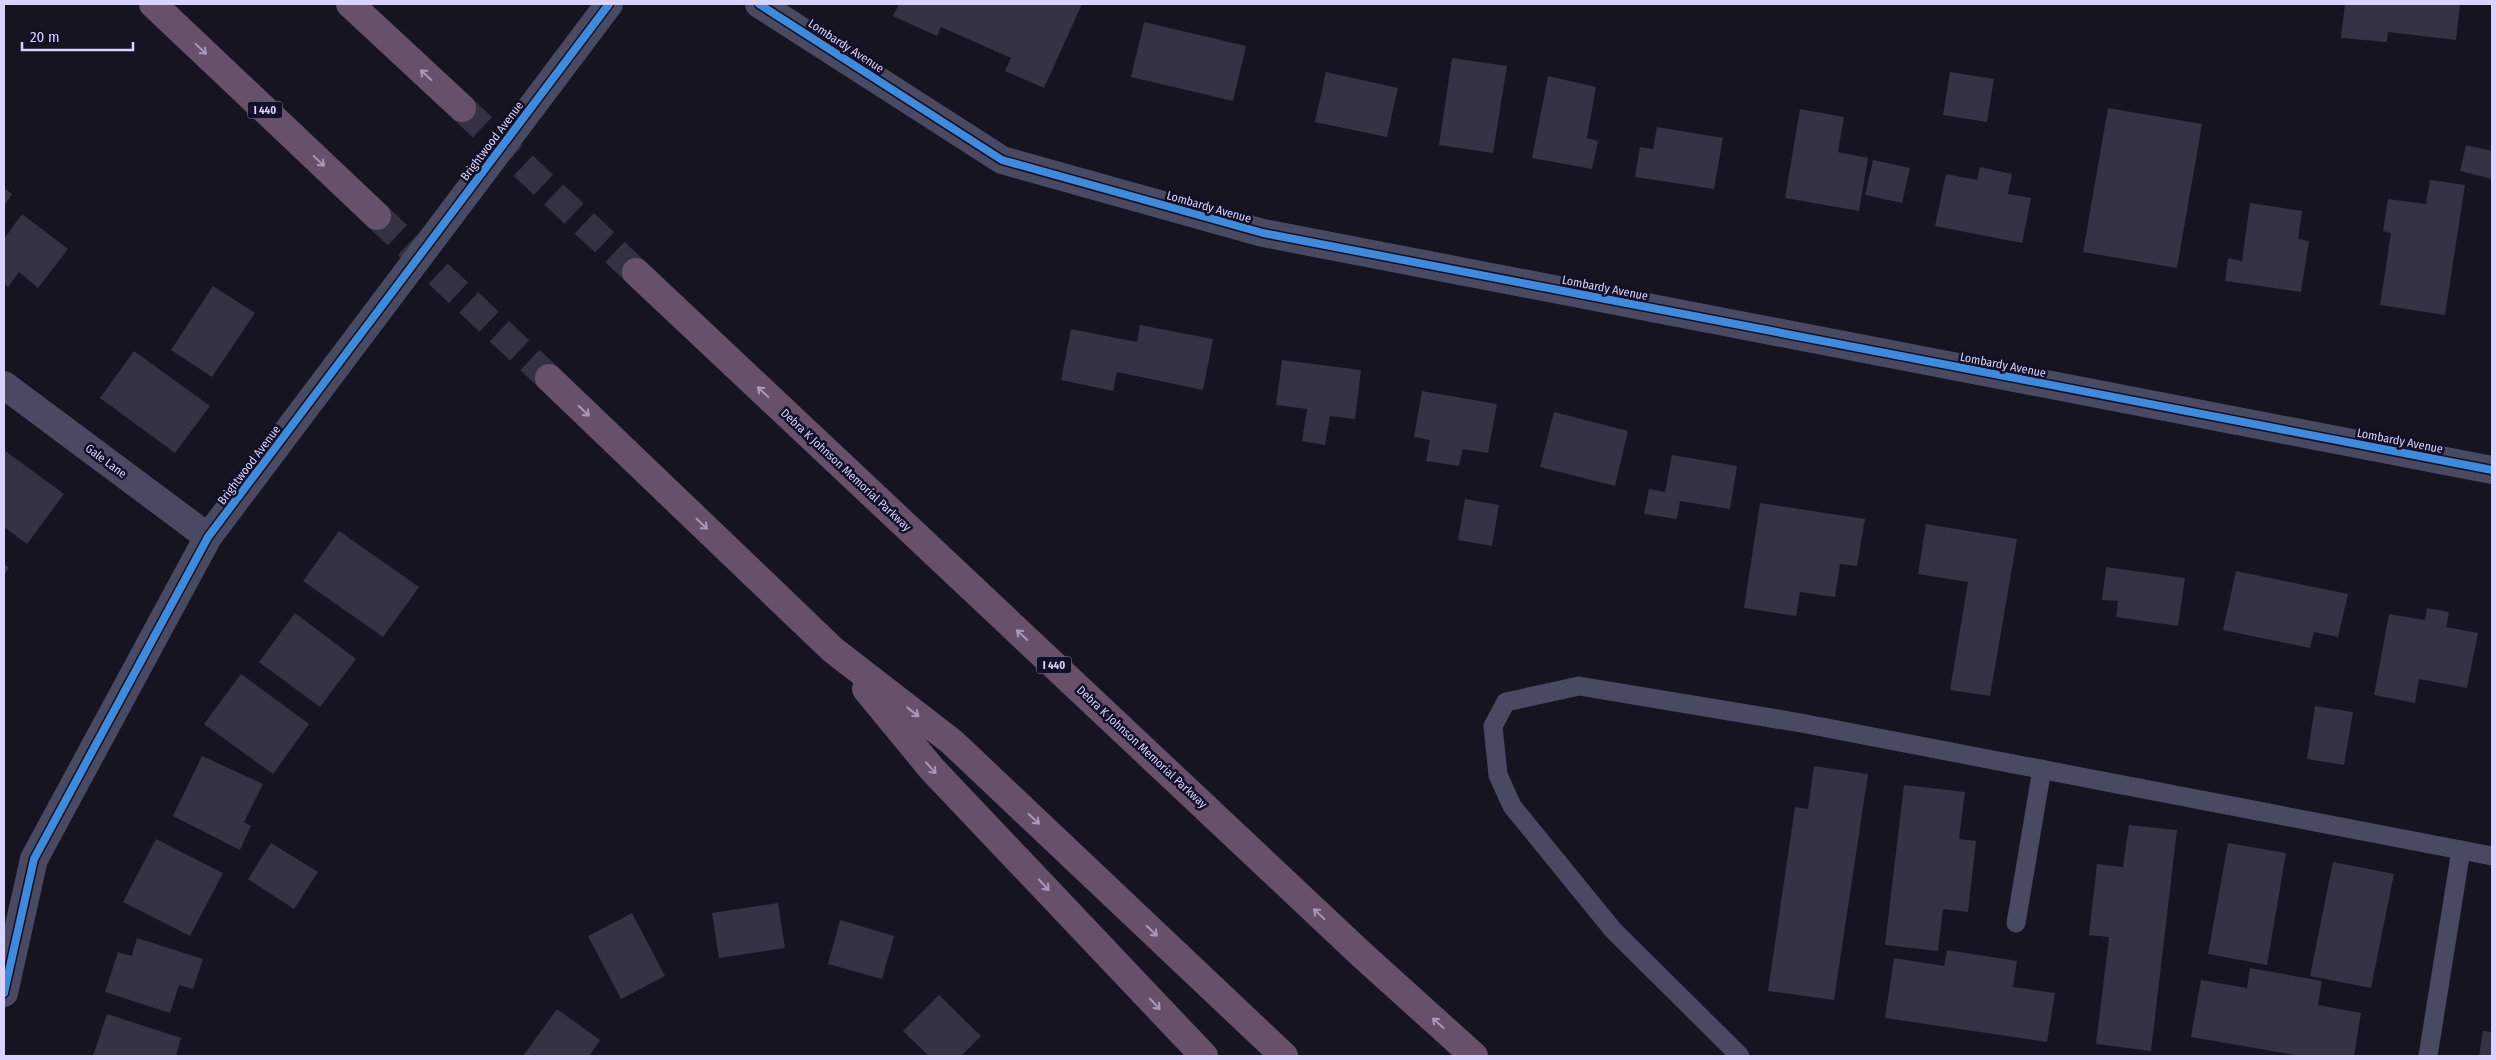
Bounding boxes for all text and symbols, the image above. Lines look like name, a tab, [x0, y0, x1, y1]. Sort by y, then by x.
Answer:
street label: Lombardy Avenue	[806, 16, 886, 76]
scale bar	[22, 20, 134, 52]
text: 20 m	[30, 28, 60, 46]
one-way arrow	[195, 43, 207, 55]
one-way arrow	[420, 69, 432, 81]
street label: Brightwood Avenue	[458, 99, 526, 183]
road number: I 440	[248, 102, 282, 118]
one-way arrow	[313, 155, 326, 167]
street label: Lombardy Avenue	[1165, 188, 1253, 226]
street label: Lombardy Avenue	[1561, 273, 1649, 303]
street label: Lombardy Avenue	[1959, 350, 2047, 380]
one-way arrow	[756, 386, 769, 398]
one-way arrow	[578, 405, 590, 417]
street label: Debra K Johnson Memorial Parkway	[778, 406, 914, 534]
street label: Brightwood Avenue	[215, 423, 283, 507]
street label: Lombardy Avenue	[2356, 426, 2444, 456]
street label: Gale Lane	[83, 441, 129, 481]
one-way arrow	[695, 518, 708, 530]
one-way arrow	[1015, 629, 1028, 641]
road number: I 440	[1036, 656, 1072, 674]
street label: Debra K Johnson Memorial Parkway	[1074, 683, 1210, 811]
one-way arrow	[906, 706, 919, 717]
one-way arrow	[926, 761, 937, 774]
one-way arrow	[1028, 813, 1041, 825]
one-way arrow	[1038, 879, 1050, 892]
one-way arrow	[1312, 908, 1325, 920]
one-way arrow	[1146, 925, 1159, 937]
one-way arrow	[1149, 997, 1161, 1010]
one-way arrow	[1432, 1018, 1445, 1029]

